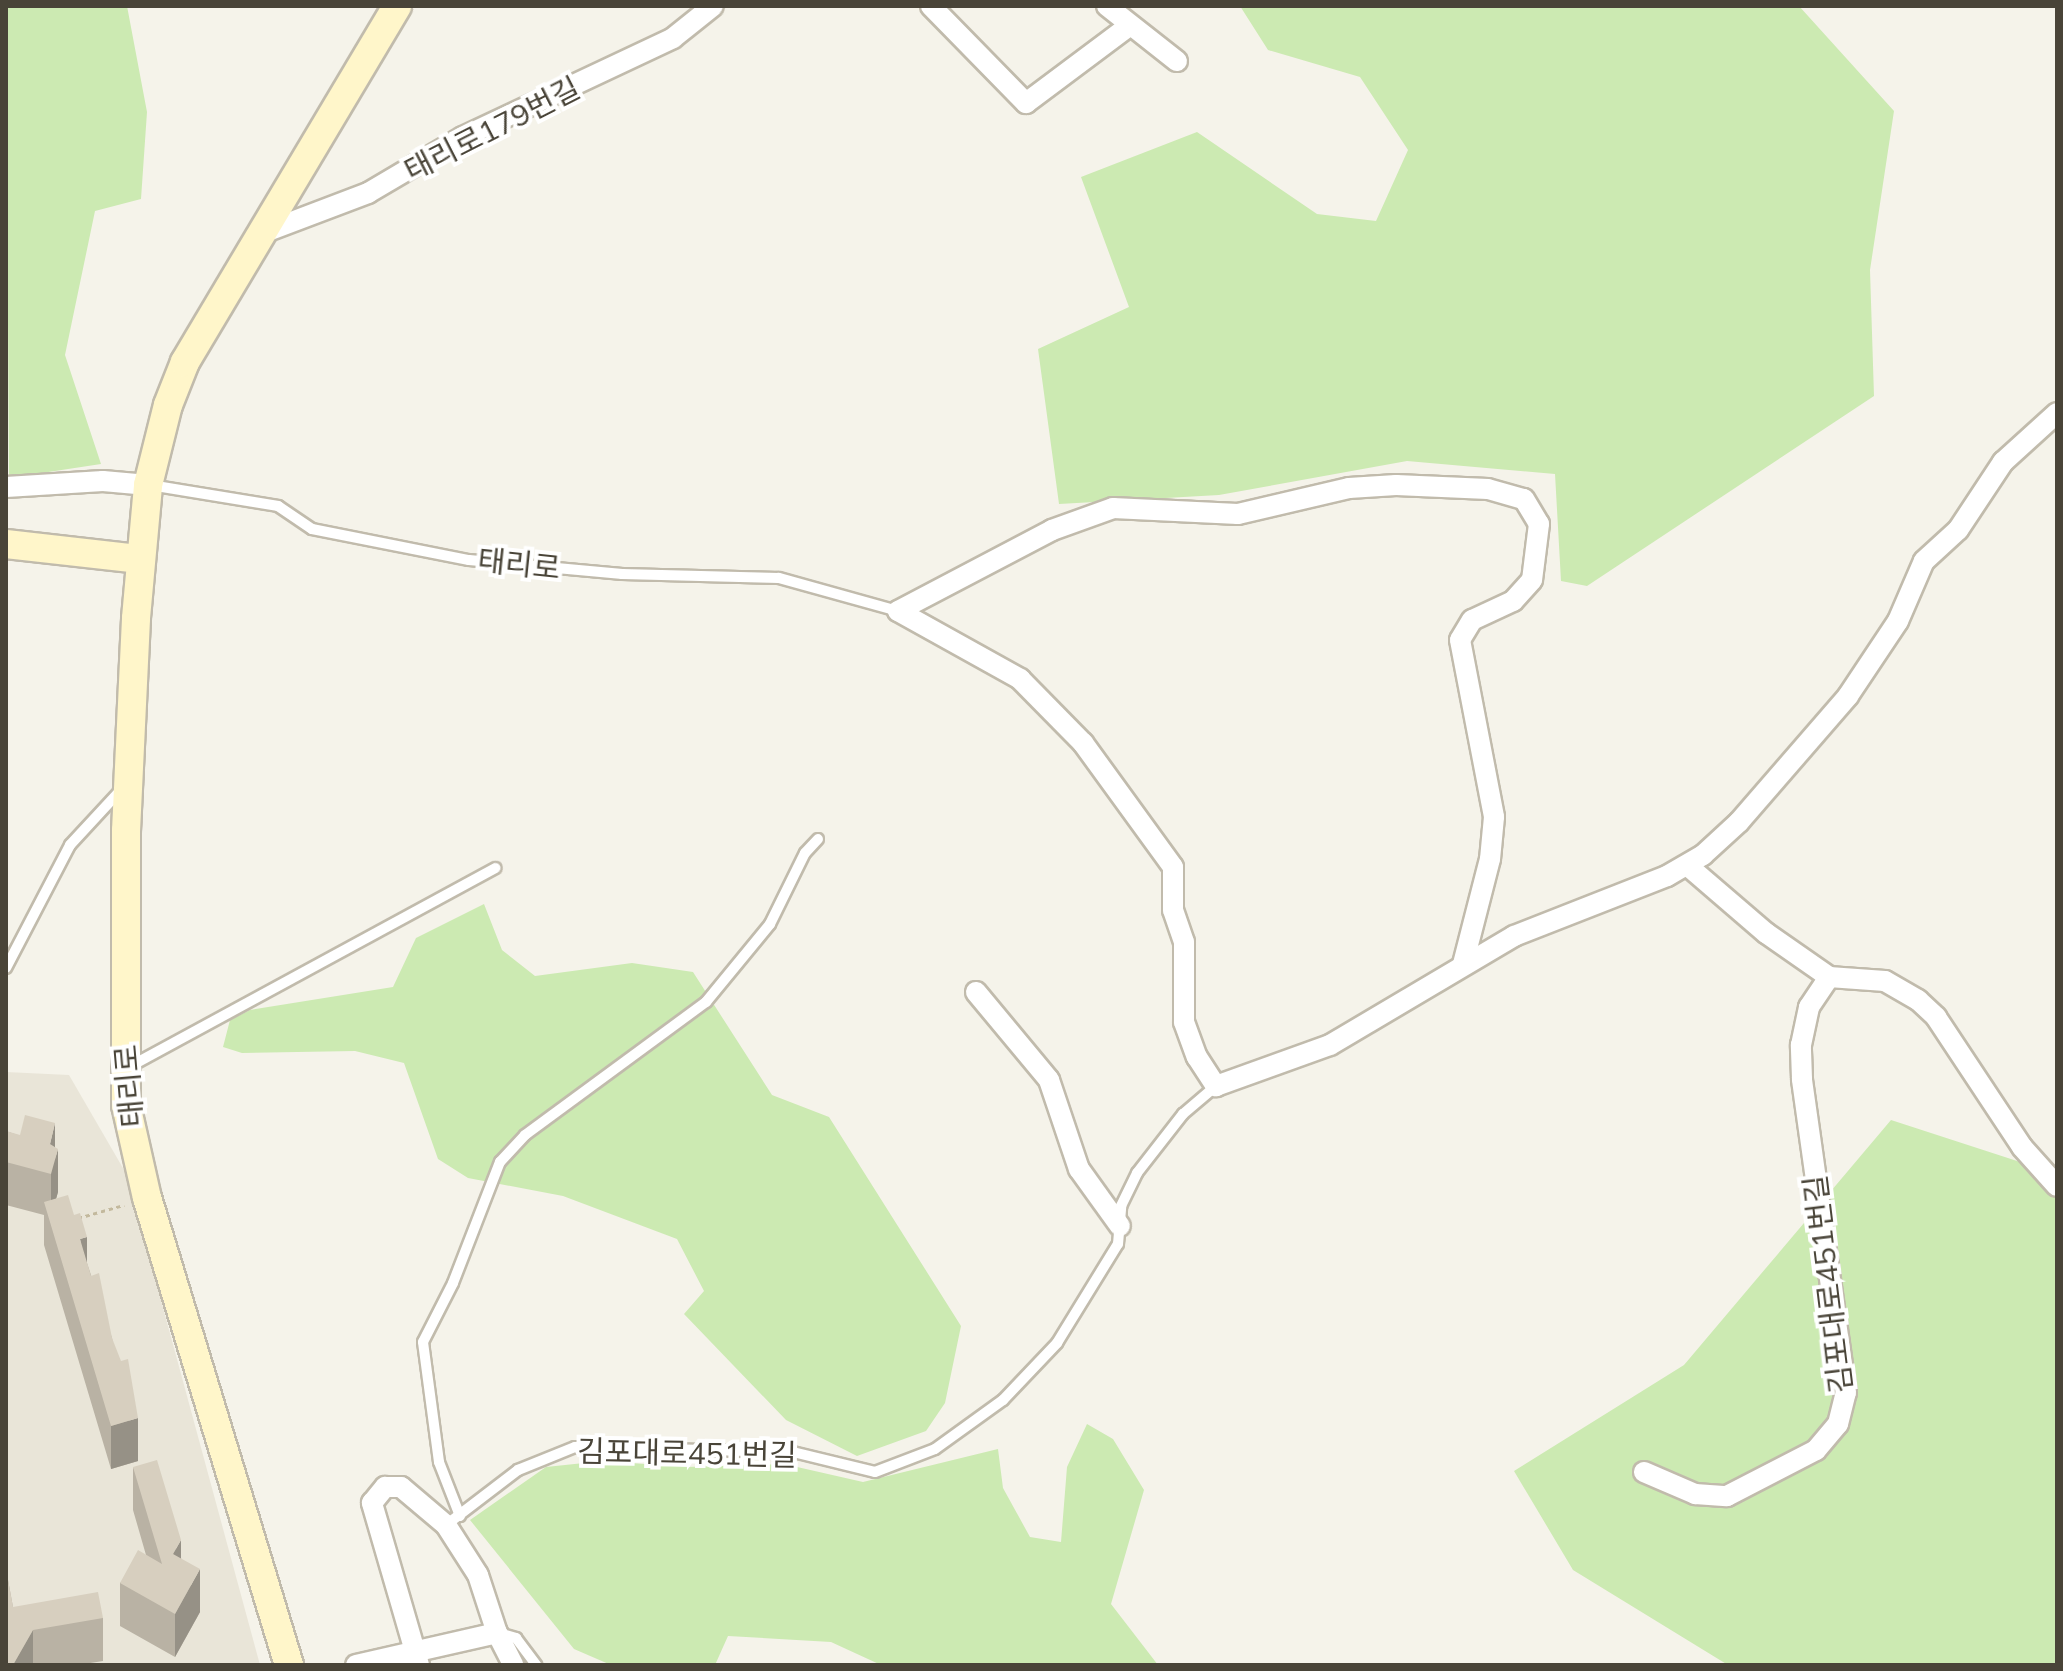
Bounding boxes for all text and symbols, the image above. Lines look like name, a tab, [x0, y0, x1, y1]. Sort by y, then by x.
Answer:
street label: 태리로179번길	[398, 69, 586, 189]
street label: 태리로	[476, 542, 562, 586]
street label: 태리로	[107, 1043, 151, 1129]
street label: 김포대로451번길	[1797, 1173, 1859, 1395]
street label: 김포대로451번길	[577, 1433, 797, 1473]

